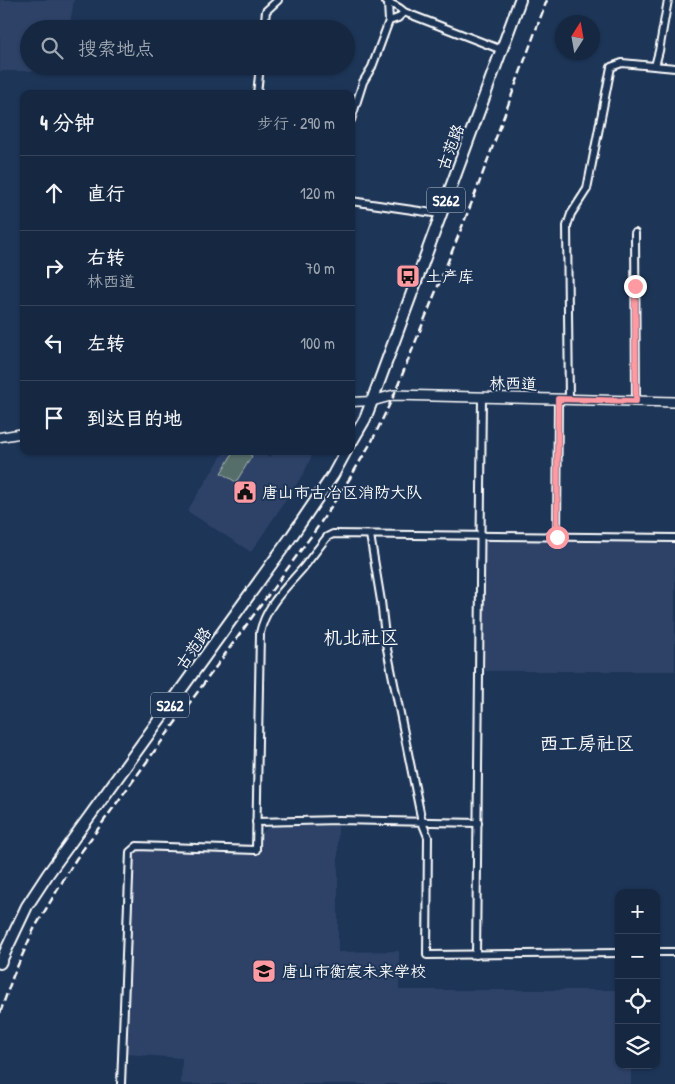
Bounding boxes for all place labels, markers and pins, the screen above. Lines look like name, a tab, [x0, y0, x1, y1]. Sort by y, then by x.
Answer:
bus stop icon: 土产库	[395, 263, 421, 289]
place label: 土产库	[426, 265, 474, 287]
public building icon: 唐山市古冶区消防大队	[232, 479, 258, 505]
place label: 唐山市古冶区消防大队	[262, 481, 422, 503]
school or university icon: 唐山市衡宸未来学校	[251, 958, 277, 984]
place label: 唐山市衡宸未来学校	[282, 960, 426, 982]

